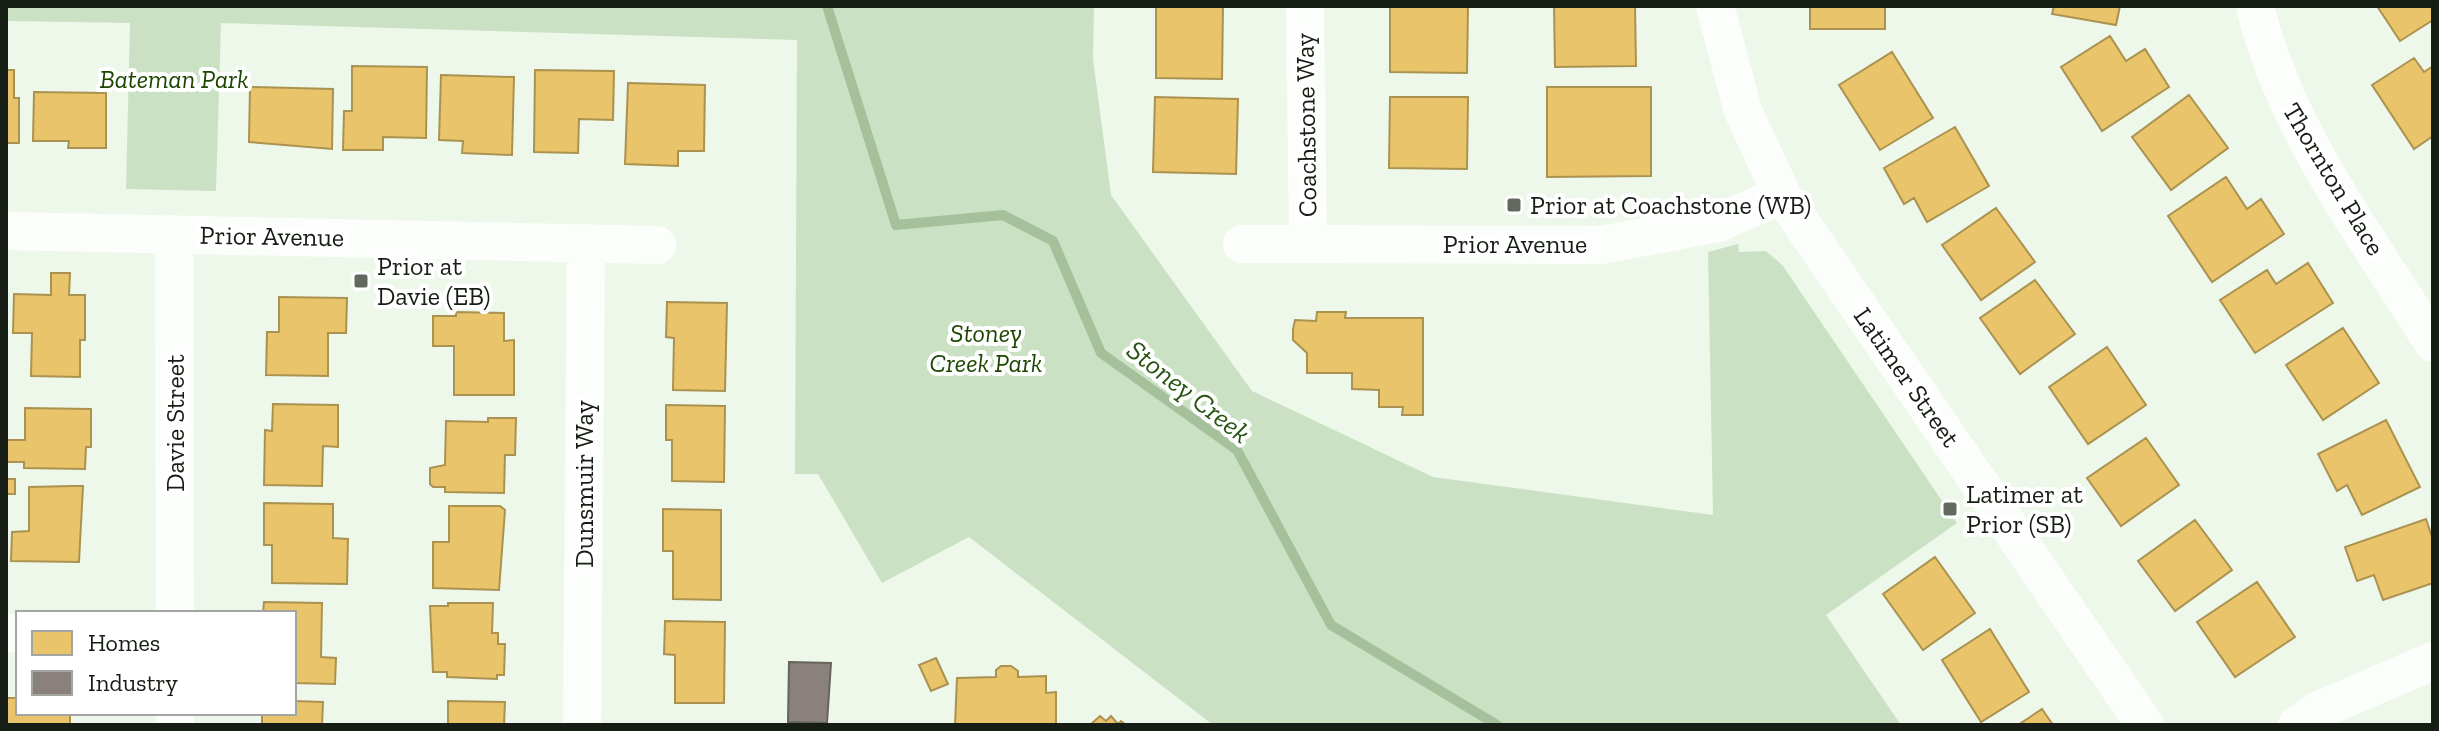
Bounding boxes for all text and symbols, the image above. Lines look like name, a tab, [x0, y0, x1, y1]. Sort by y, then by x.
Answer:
street label: Coachstone Way	[1288, 32, 1324, 217]
park label: Bateman Park	[99, 63, 249, 95]
street label: Thornton Place	[2276, 97, 2392, 261]
place label: Prior at Coachstone (WB)	[1530, 189, 1811, 221]
marker: Prior at Coachstone (WB)	[1505, 196, 1523, 214]
street label: Prior Avenue	[199, 219, 345, 253]
street label: Prior Avenue	[1443, 228, 1587, 260]
place label: Prior at Davie (EB)	[377, 250, 490, 312]
marker: Prior at Davie (EB)	[352, 272, 370, 290]
street label: Latimer Street	[1847, 301, 1967, 453]
park label: Stoney Creek Park	[930, 317, 1042, 379]
water label: Stoney Creek	[1120, 333, 1257, 450]
street label: Davie Street	[159, 354, 191, 492]
street label: Dunsmuir Way	[568, 400, 600, 568]
place label: Latimer at Prior (SB)	[1966, 478, 2083, 540]
marker: Latimer at Prior (SB)	[1941, 500, 1959, 518]
legend	[16, 611, 296, 715]
text: Homes	[88, 628, 160, 657]
text: Industry	[88, 668, 179, 697]

